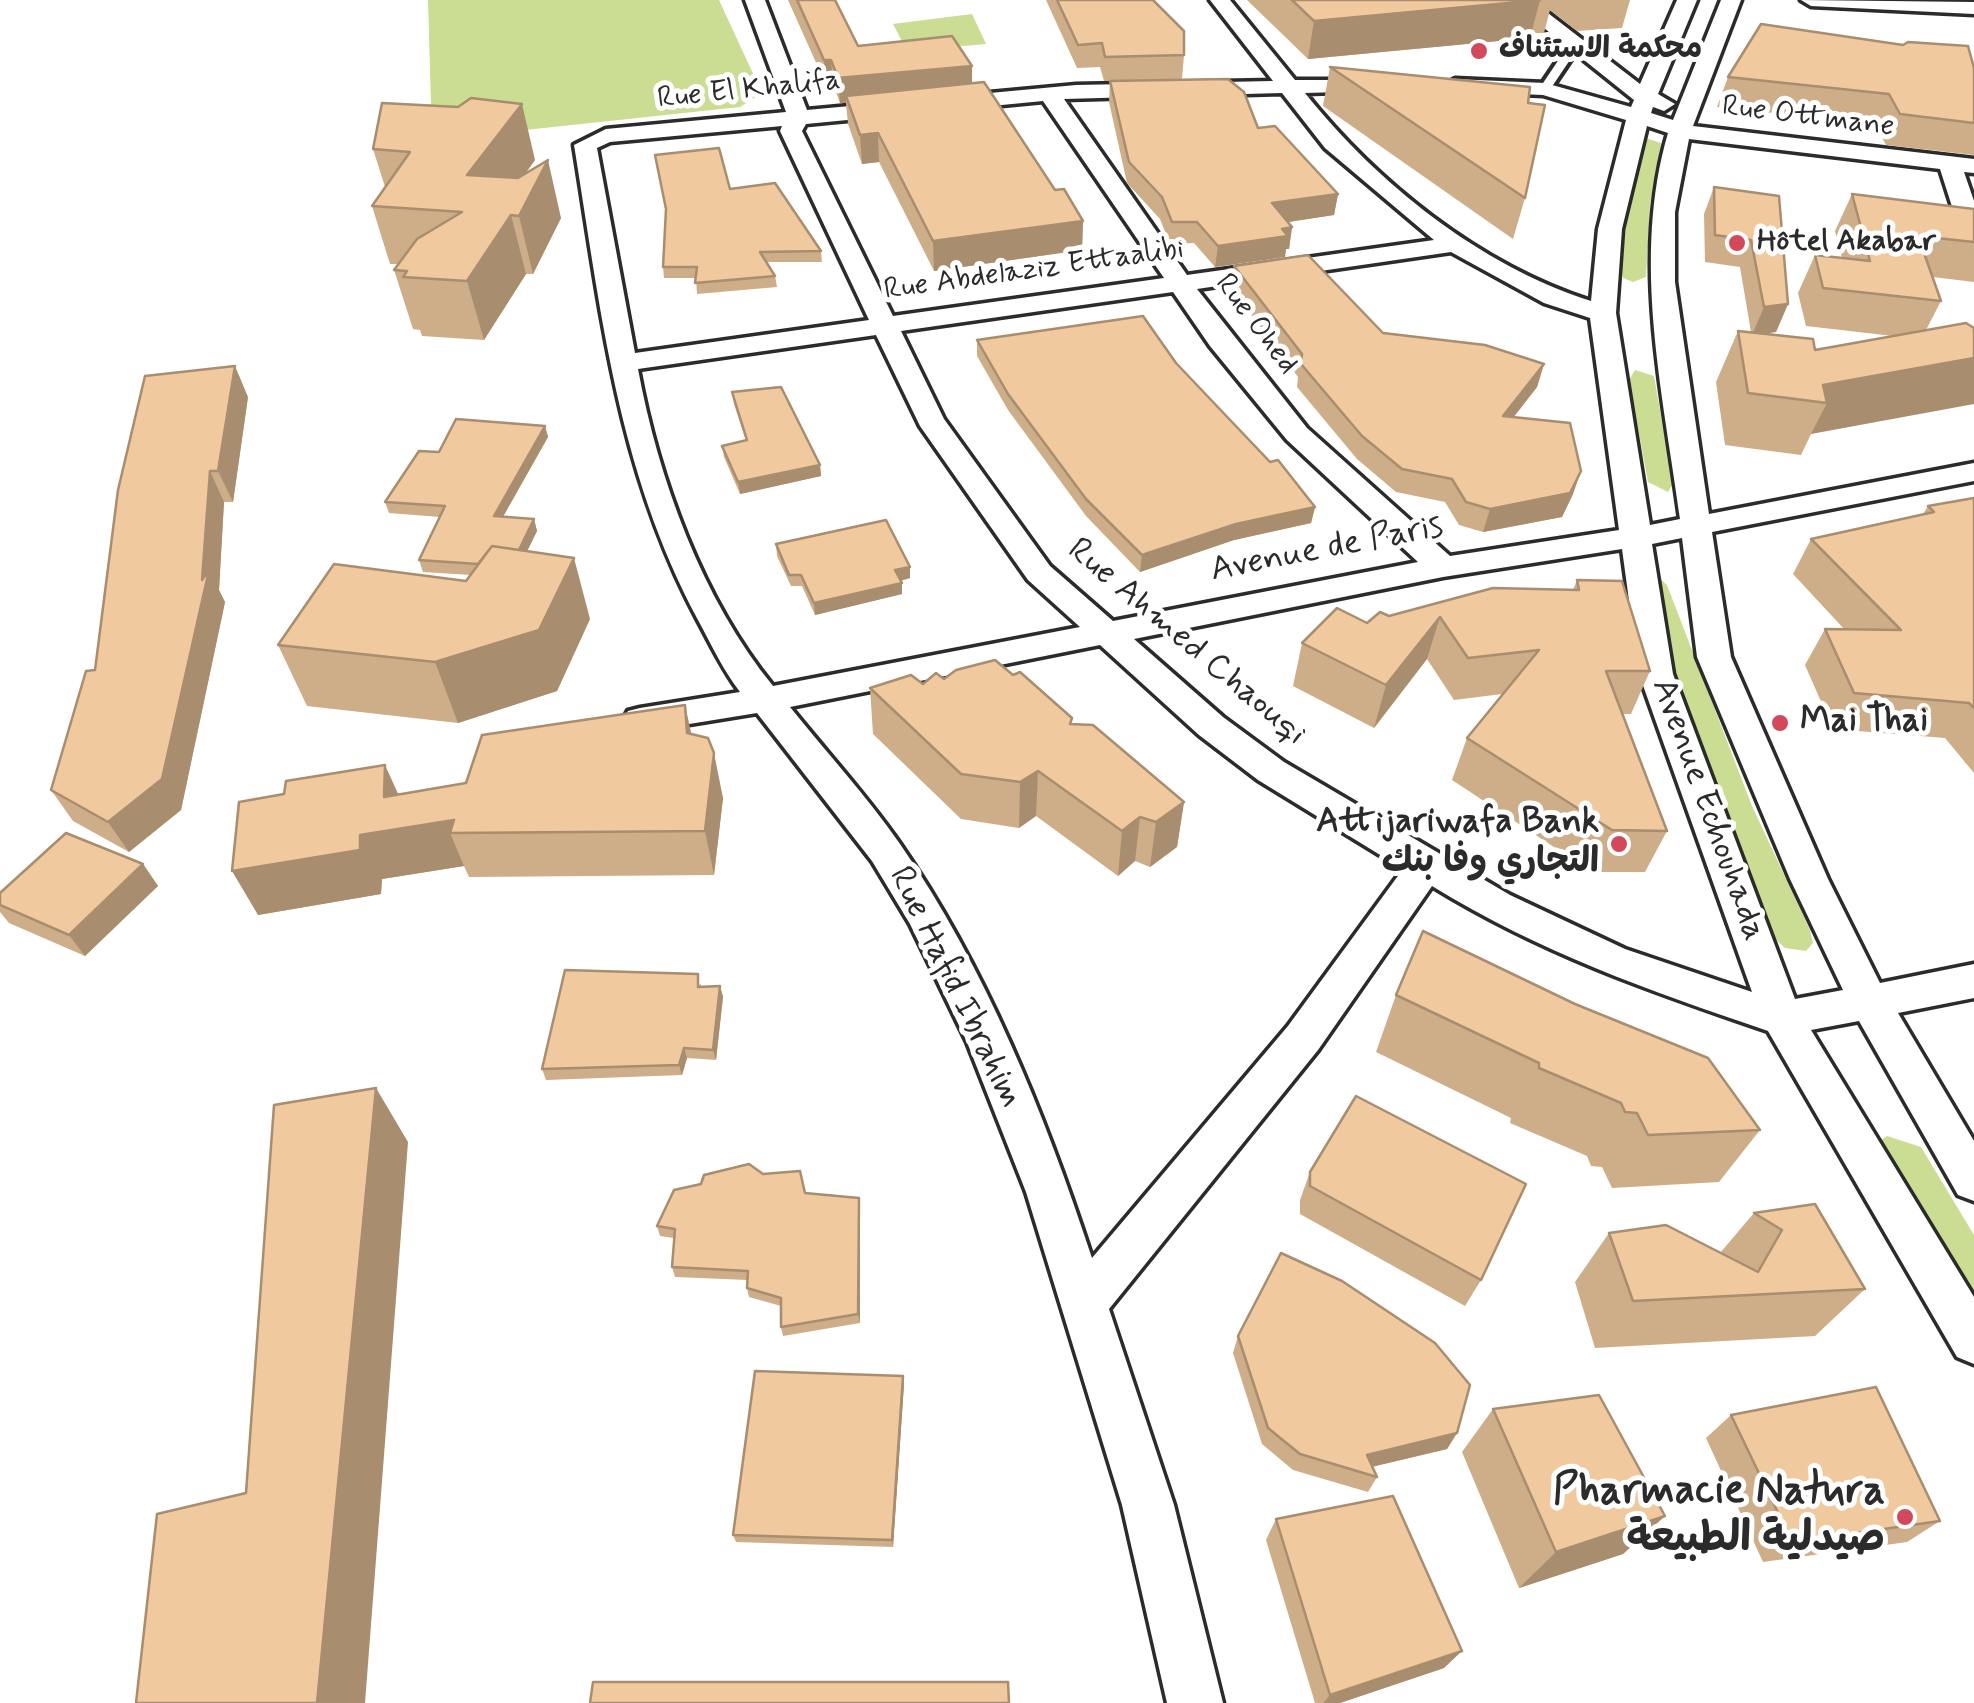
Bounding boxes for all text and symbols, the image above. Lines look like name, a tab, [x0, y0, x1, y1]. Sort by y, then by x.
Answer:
place label: محكمة الاستئناف	[1499, 33, 1702, 69]
marker: محكمة الاستئناف	[1468, 40, 1490, 62]
street label: Rue El Khalifa	[656, 63, 842, 119]
street label: Rue Ottmane	[1720, 90, 1896, 146]
place label: Hôtel Akabar	[1757, 225, 1936, 261]
street label: Rue Abdelaziz Ettaalibi	[882, 232, 1186, 310]
marker: Hôtel Akabar	[1726, 232, 1748, 254]
street label: Rue Ohed	[1206, 268, 1304, 382]
street label: Avenue de Paris	[1207, 507, 1447, 593]
street label: Rue Ahmed Chaouqi	[1058, 530, 1314, 756]
street label: Avenue Echouhada	[1640, 673, 1774, 947]
place label: Mai Thai	[1800, 702, 1928, 744]
marker: Mai Thai	[1769, 712, 1791, 734]
place label: Attijariwafa Bank التجاري وفا بنك	[1316, 803, 1599, 885]
marker: Attijariwafa Bank التجاري وفا بنك	[1608, 833, 1630, 855]
street label: Rue Hafid Ibrahim	[877, 861, 1031, 1115]
place label: Pharmacie Natura صيدلية الطبيعة	[1553, 1468, 1885, 1566]
marker: Pharmacie Natura صيدلية الطبيعة	[1894, 1506, 1916, 1528]

